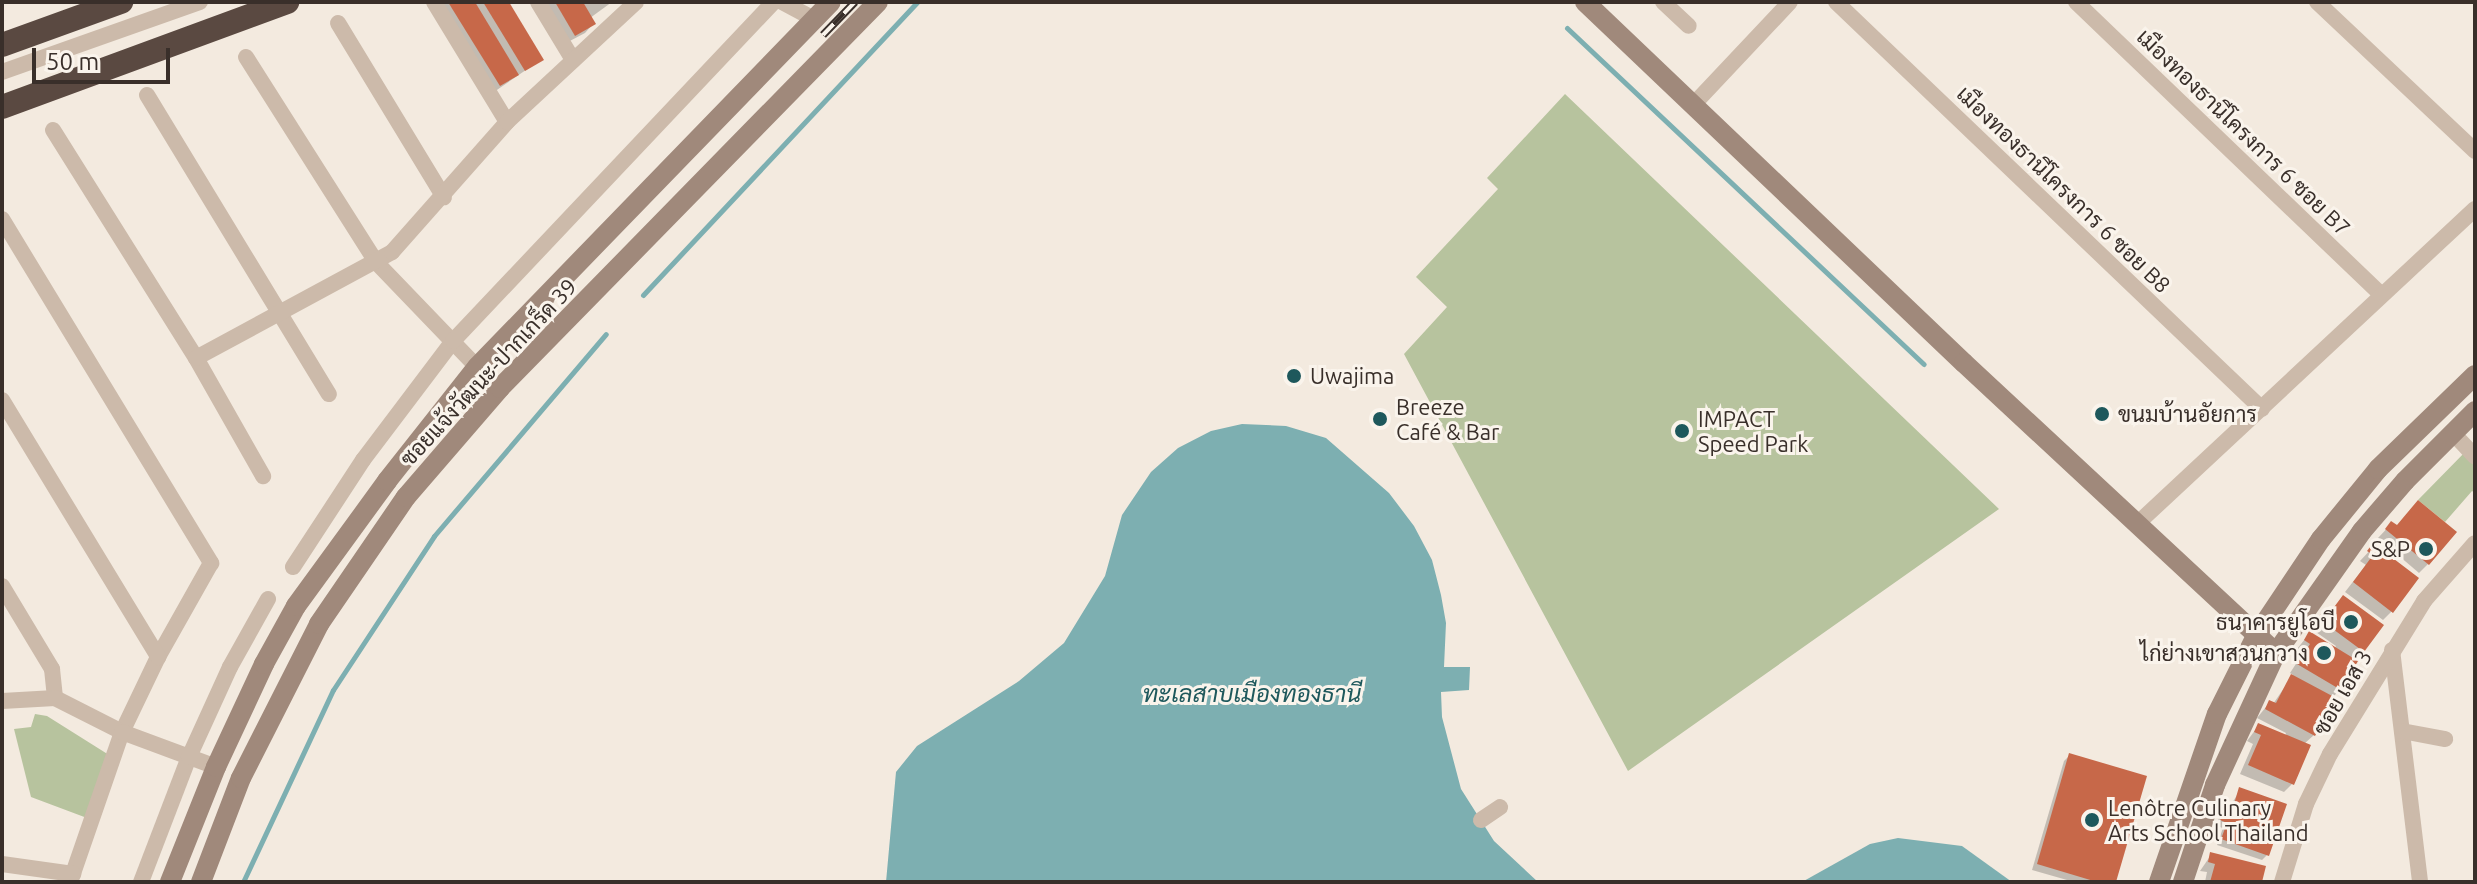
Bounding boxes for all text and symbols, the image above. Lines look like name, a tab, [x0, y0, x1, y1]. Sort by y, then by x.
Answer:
street label: เมืองทองธานีโครงการ 6 ซอย B7	[2132, 23, 2356, 241]
scale bar	[36, 32, 174, 82]
text: 50 m	[46, 48, 99, 75]
street label: เมืองทองธานีโครงการ 6 ซอย B8	[1952, 80, 2176, 298]
street label: ซอยแจ้งวัฒนะ-ปากเกร็ด 39	[394, 273, 582, 471]
place label: Uwajima	[1310, 363, 1394, 389]
marker: Uwajima	[1285, 367, 1303, 385]
place label: Breeze Café & Bar	[1396, 393, 1499, 444]
place label: ขนมบ้านอัยการ	[2118, 401, 2257, 427]
place label: IMPACT Speed Park	[1698, 405, 1808, 456]
marker: ขนมบ้านอัยการ	[2093, 405, 2111, 423]
marker: Breeze Café & Bar	[1371, 410, 1389, 428]
marker: IMPACT Speed Park	[1673, 422, 1691, 440]
place label: S&P	[2371, 536, 2410, 562]
marker: S&P	[2417, 540, 2435, 558]
place label: ธนาคารยูโอบี	[2216, 609, 2335, 635]
marker: ธนาคารยูโอบี	[2342, 613, 2360, 631]
place label: ไก่ย่างเขาสวนกวาง	[2140, 640, 2308, 666]
marker: ไก่ย่างเขาสวนกวาง	[2315, 644, 2333, 662]
street label: ซอย เอส 3	[2307, 645, 2377, 739]
water label: ทะเลสาบเมืองทองธานี	[1143, 680, 1361, 708]
place label: Lenôtre Culinary Arts School Thailand	[2108, 794, 2309, 846]
marker: Lenôtre Culinary Arts School Thailand	[2083, 811, 2101, 829]

